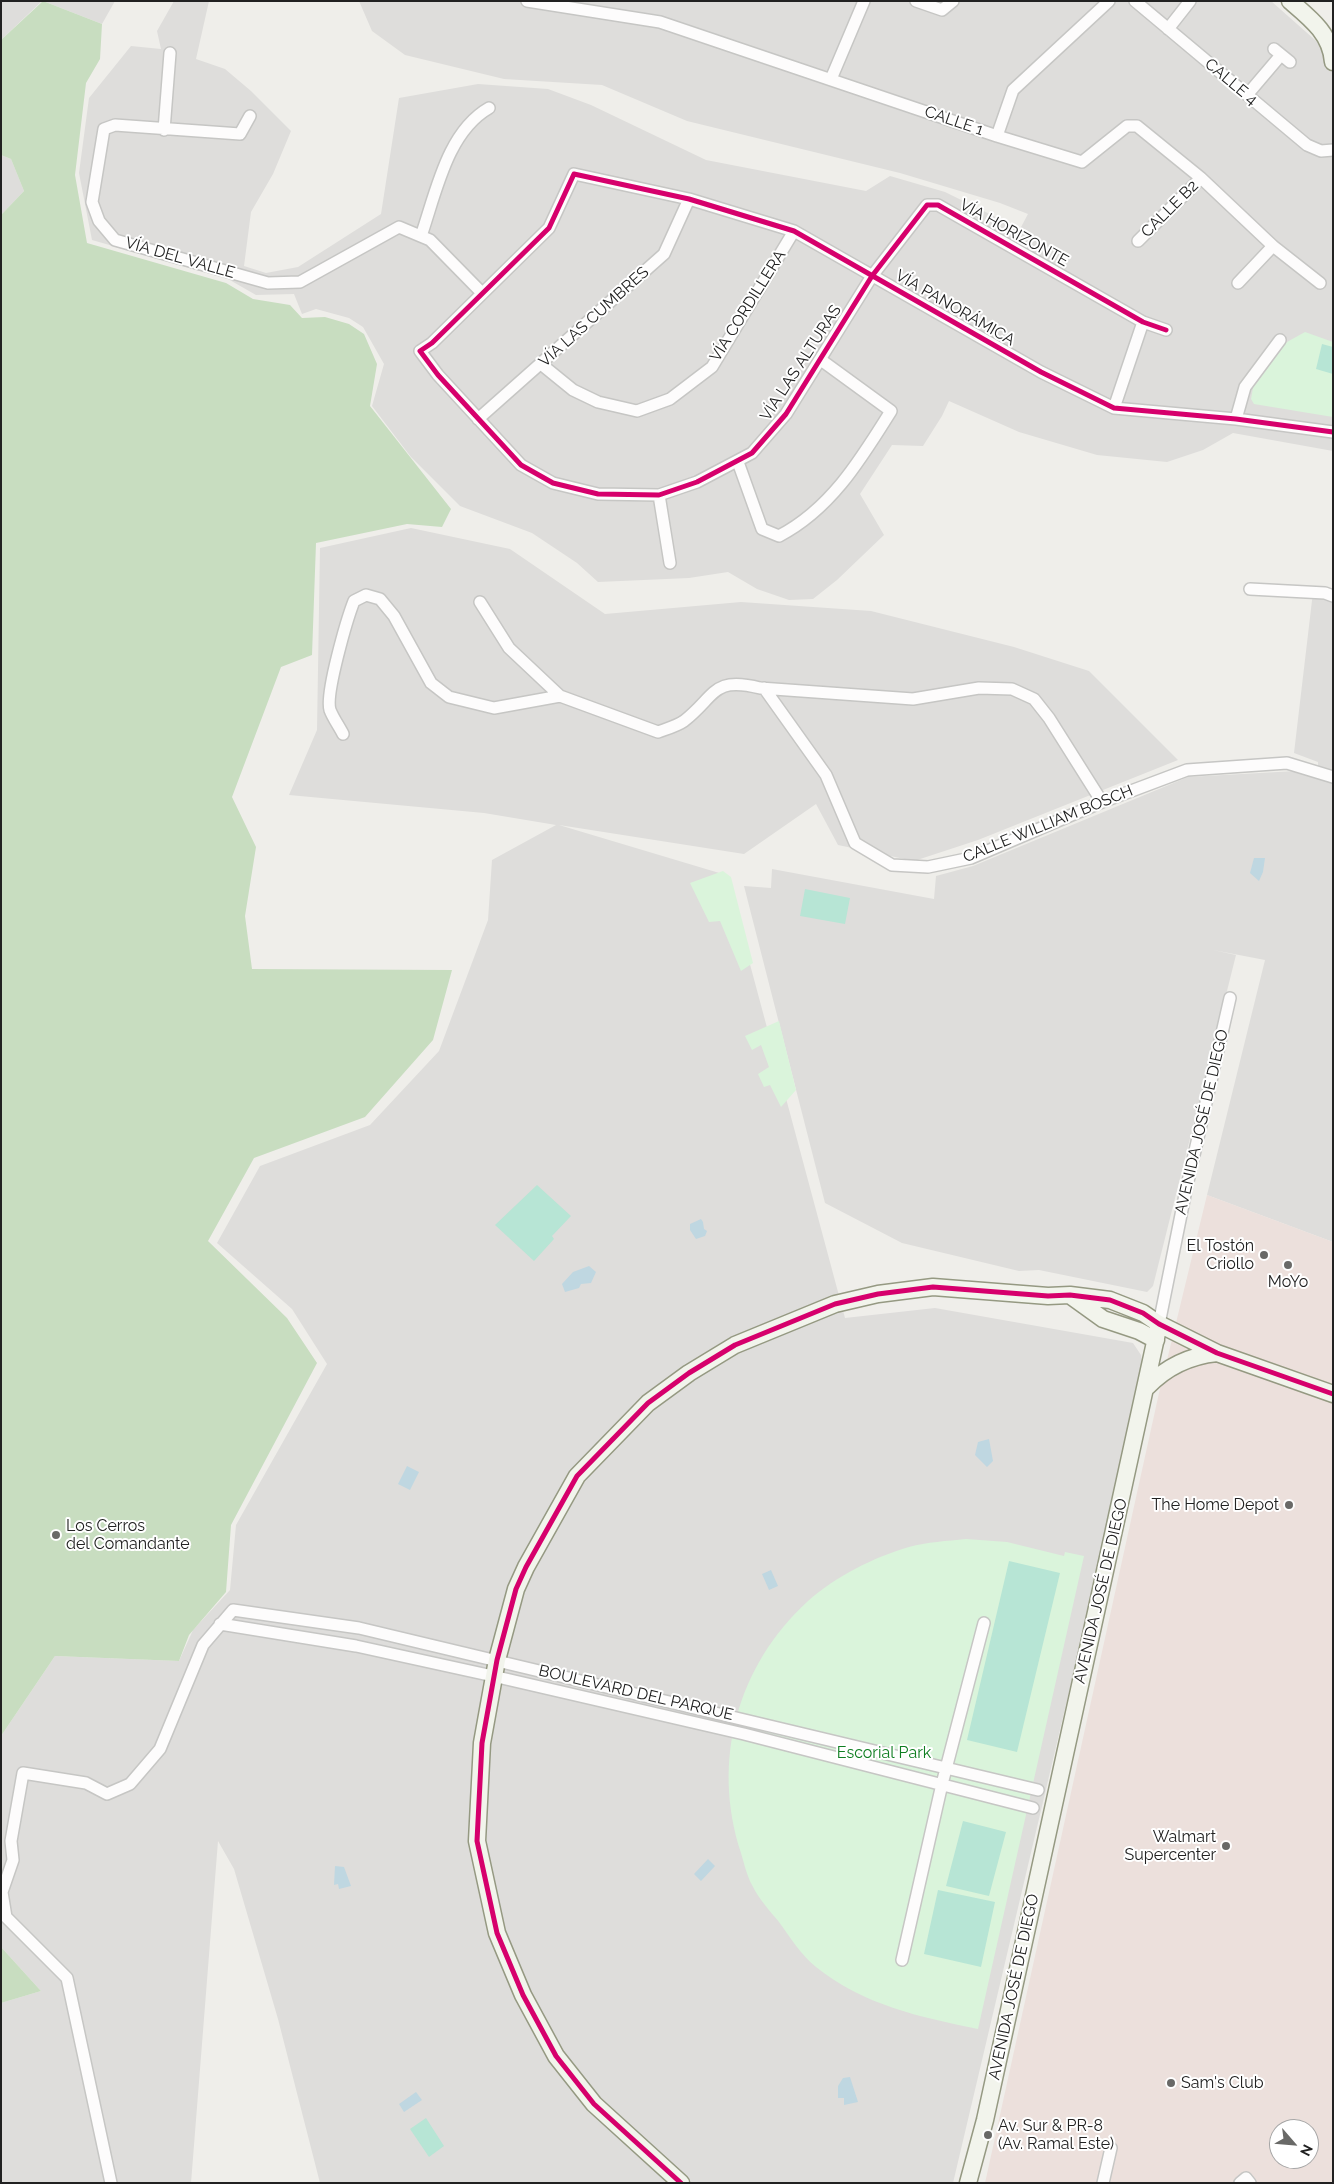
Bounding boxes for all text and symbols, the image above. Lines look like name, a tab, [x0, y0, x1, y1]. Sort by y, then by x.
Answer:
street label: CALLE 4	[1201, 54, 1261, 110]
street label: CALLE 1	[922, 102, 986, 140]
street label: CALLE B2	[1137, 176, 1203, 242]
street label: VÍA HORIZONTE	[956, 195, 1072, 271]
street label: VÍA DEL VALLE	[123, 233, 237, 283]
street label: VÍA CORDILLERA	[706, 247, 790, 365]
street label: VÍA LAS CUMBRES	[535, 263, 653, 371]
street label: VÍA PANORÁMICA	[892, 266, 1018, 350]
street label: VÍA LAS ALTURAS	[756, 301, 846, 425]
street label: CALLE WILLIAM BOSCH	[960, 781, 1136, 867]
street label: AVENIDA JOSÉ DE DIEGO	[1171, 1027, 1233, 1217]
place label: El Tostón Criollo	[1187, 1236, 1254, 1274]
marker: El Tostón Criollo	[1258, 1249, 1270, 1261]
marker: MoYo	[1282, 1259, 1294, 1271]
place label: MoYo	[1268, 1272, 1308, 1292]
place label: The Home Depot	[1152, 1495, 1279, 1515]
street label: AVENIDA JOSÉ DE DIEGO	[1070, 1496, 1132, 1686]
marker: The Home Depot	[1283, 1499, 1295, 1511]
place label: Los Cerros del Comandante	[66, 1516, 190, 1554]
marker: Los Cerros del Comandante	[50, 1529, 62, 1541]
street label: BOULEVARD DEL PARQUE	[537, 1661, 735, 1725]
park label: Escorial Park	[837, 1743, 931, 1763]
place label: Walmart Supercenter	[1125, 1827, 1216, 1865]
marker: Walmart Supercenter	[1220, 1840, 1232, 1852]
street label: AVENIDA JOSÉ DE DIEGO	[985, 1892, 1043, 2082]
place label: Sam's Club	[1181, 2073, 1264, 2093]
marker: Sam's Club	[1165, 2077, 1177, 2089]
place label: Av. Sur & PR-8 (Av. Ramal Este)	[998, 2116, 1114, 2154]
north arrow	[1269, 2119, 1319, 2169]
marker: Av. Sur & PR-8 (Av. Ramal Este)	[982, 2129, 994, 2141]
text: N	[1297, 2142, 1316, 2159]

